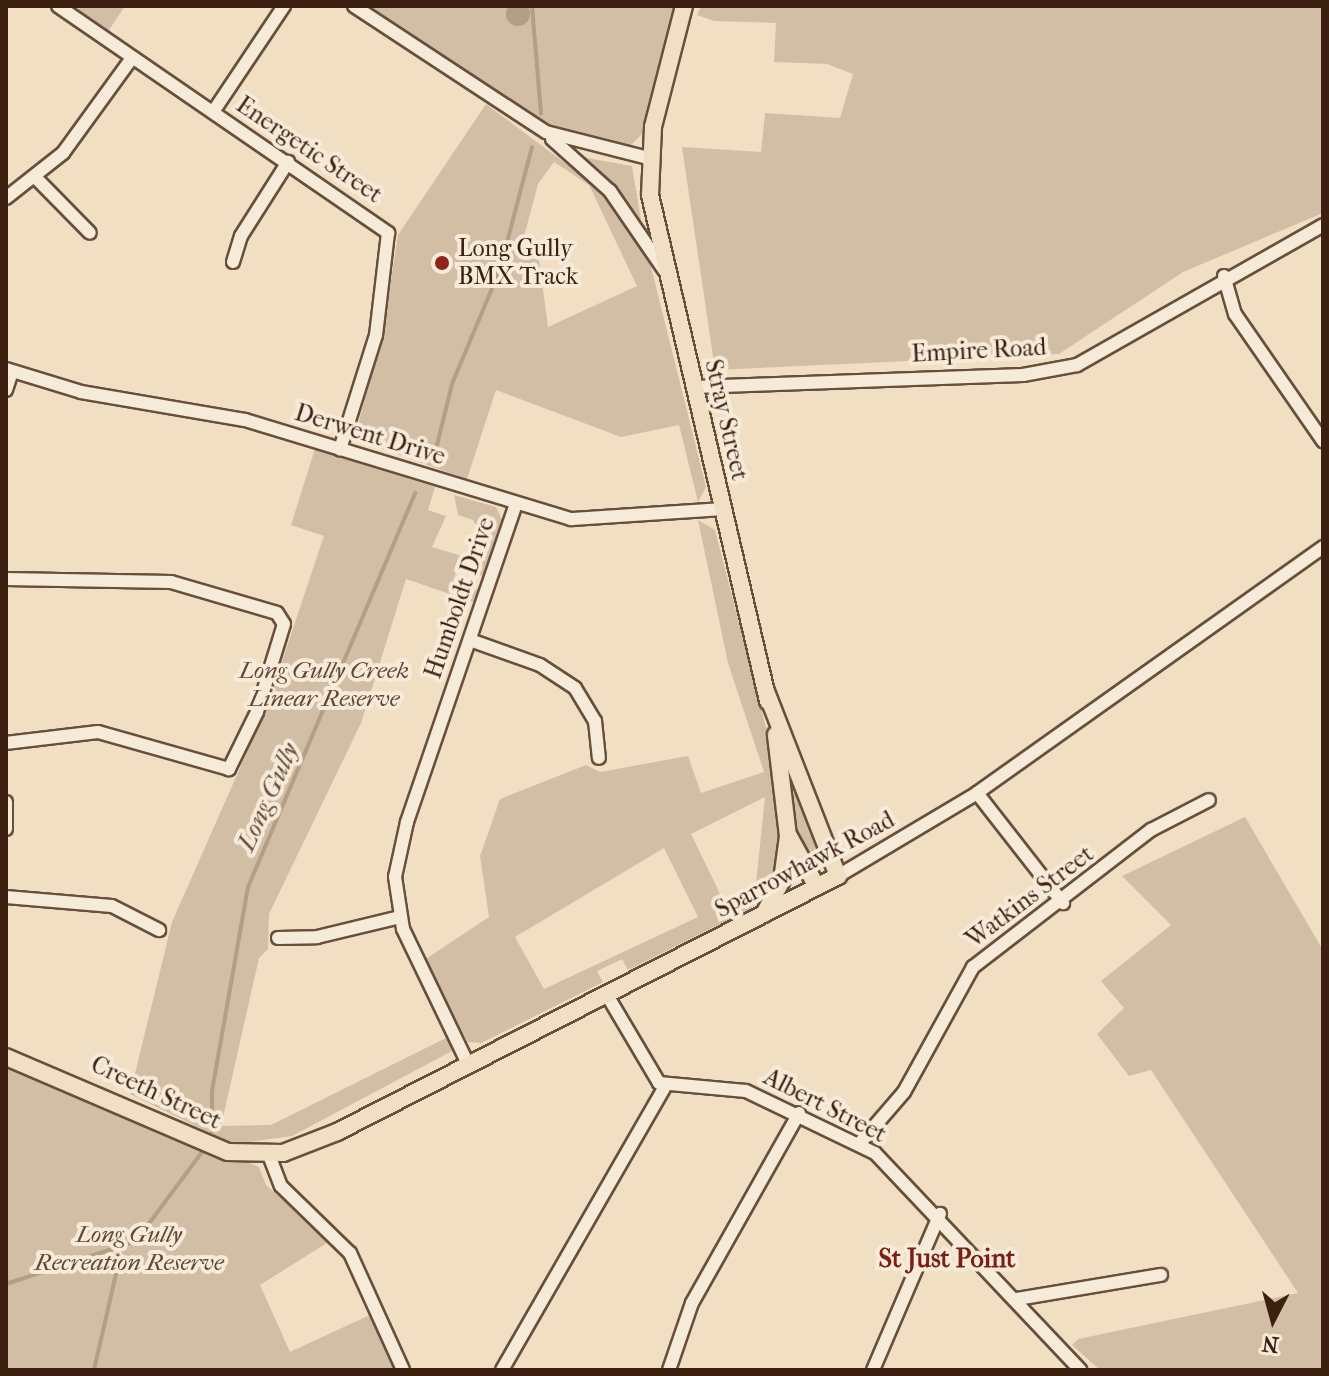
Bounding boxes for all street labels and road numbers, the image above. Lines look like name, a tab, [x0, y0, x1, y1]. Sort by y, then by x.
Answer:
street label: Energetic Street	[231, 91, 387, 209]
street label: Empire Road	[911, 333, 1047, 369]
street label: Stray Street	[698, 357, 754, 483]
street label: Derwent Drive	[291, 398, 449, 472]
street label: Humboldt Drive	[419, 514, 501, 682]
street label: Sparrowhawk Road	[710, 806, 900, 924]
street label: Watkins Street	[961, 840, 1099, 954]
street label: Creeth Street	[86, 1050, 226, 1136]
street label: Albert Street	[759, 1063, 891, 1149]

